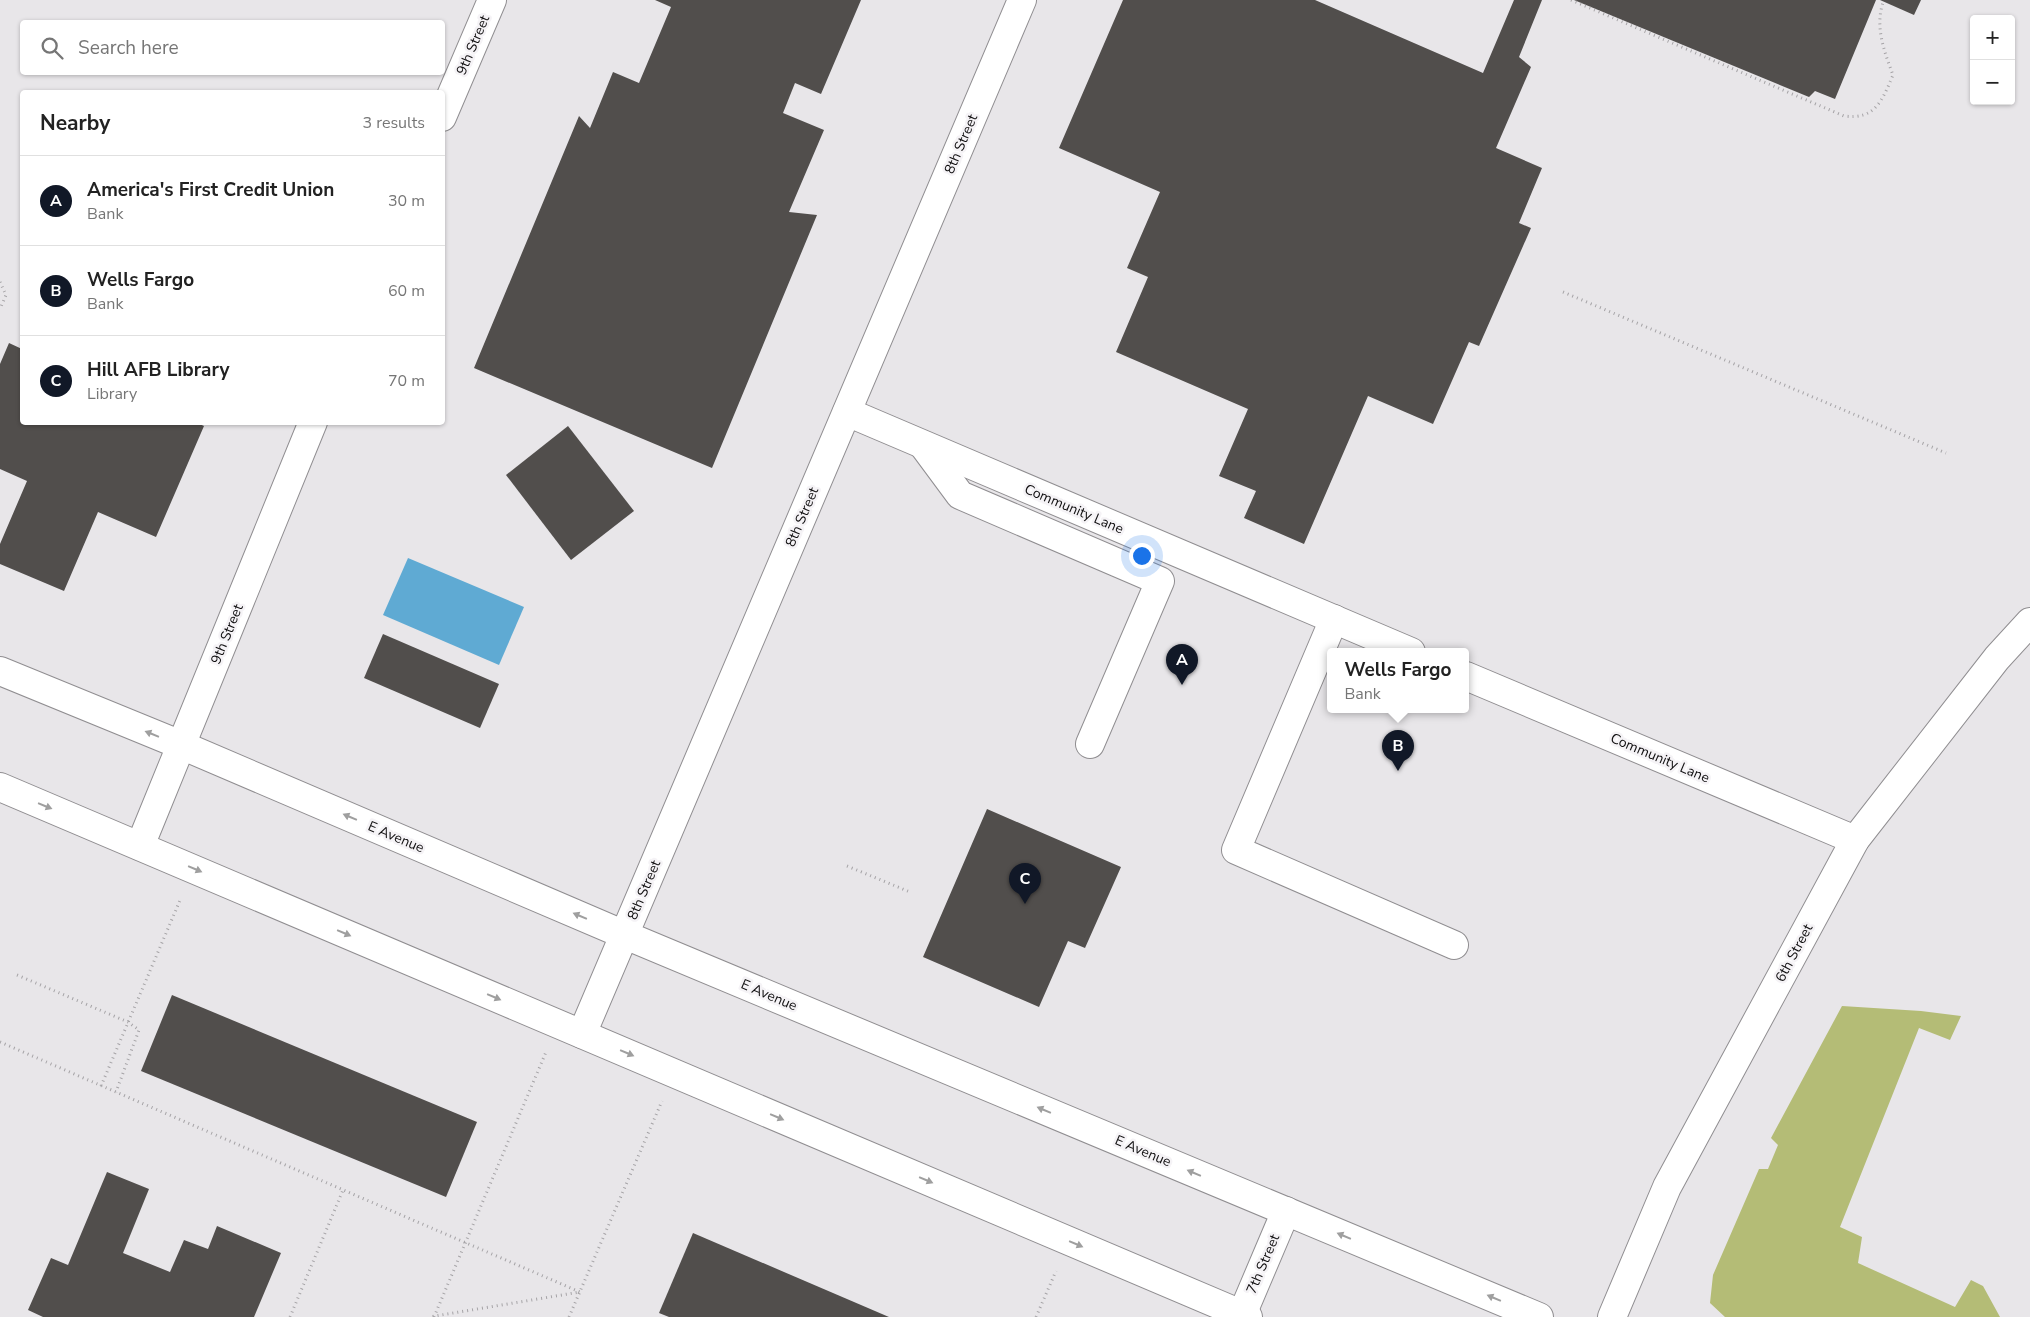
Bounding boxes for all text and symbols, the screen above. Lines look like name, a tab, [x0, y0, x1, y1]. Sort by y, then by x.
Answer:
street label: 9th Street	[452, 12, 494, 78]
map controls	[1970, 15, 2015, 105]
button: +	[1970, 15, 2015, 60]
search box	[20, 20, 445, 75]
icon: search	[38, 34, 66, 62]
text: Search here	[78, 35, 179, 61]
button: −	[1970, 60, 2015, 105]
text: Nearby	[40, 109, 110, 137]
street label: 8th Street	[940, 111, 982, 177]
text: 3 results	[363, 112, 425, 134]
text: America's First Credit Union	[87, 177, 334, 203]
text: A	[50, 190, 62, 212]
text: 30 m	[388, 190, 425, 212]
text: Bank	[87, 203, 123, 225]
text: Wells Fargo	[87, 267, 194, 293]
text: B	[50, 280, 62, 302]
text: 60 m	[388, 280, 425, 302]
text: Bank	[87, 293, 123, 315]
text: Hill AFB Library	[87, 357, 229, 383]
text: C	[51, 370, 61, 392]
text: 70 m	[388, 370, 425, 392]
text: Library	[87, 383, 137, 405]
street label: Community Lane	[1022, 480, 1126, 538]
street label: 8th Street	[781, 484, 823, 550]
your location	[1129, 543, 1155, 569]
street label: 9th Street	[206, 601, 248, 667]
pin: A	[1166, 644, 1198, 685]
popup	[1327, 648, 1469, 713]
text: Wells Fargo	[1344, 657, 1452, 683]
text: Bank	[1344, 683, 1381, 705]
one-way arrow	[145, 729, 159, 737]
street label: Community Lane	[1608, 729, 1712, 787]
pin: B	[1382, 730, 1414, 771]
one-way arrow	[38, 802, 52, 810]
one-way arrow	[343, 813, 357, 821]
street label: E Avenue	[365, 817, 427, 857]
street label: 8th Street	[623, 857, 665, 923]
pin: C	[1009, 863, 1041, 904]
one-way arrow	[188, 865, 202, 873]
one-way arrow	[573, 911, 587, 919]
street label: 6th Street	[1771, 921, 1817, 985]
one-way arrow	[337, 929, 351, 937]
street label: E Avenue	[738, 975, 800, 1015]
one-way arrow	[487, 993, 501, 1001]
one-way arrow	[620, 1050, 634, 1058]
one-way arrow	[1037, 1106, 1051, 1114]
one-way arrow	[770, 1113, 784, 1121]
street label: E Avenue	[1112, 1131, 1174, 1171]
one-way arrow	[1187, 1168, 1201, 1176]
one-way arrow	[919, 1177, 933, 1185]
street label: 7th Street	[1242, 1231, 1284, 1297]
one-way arrow	[1337, 1231, 1351, 1239]
one-way arrow	[1069, 1240, 1083, 1248]
one-way arrow	[1487, 1294, 1501, 1302]

